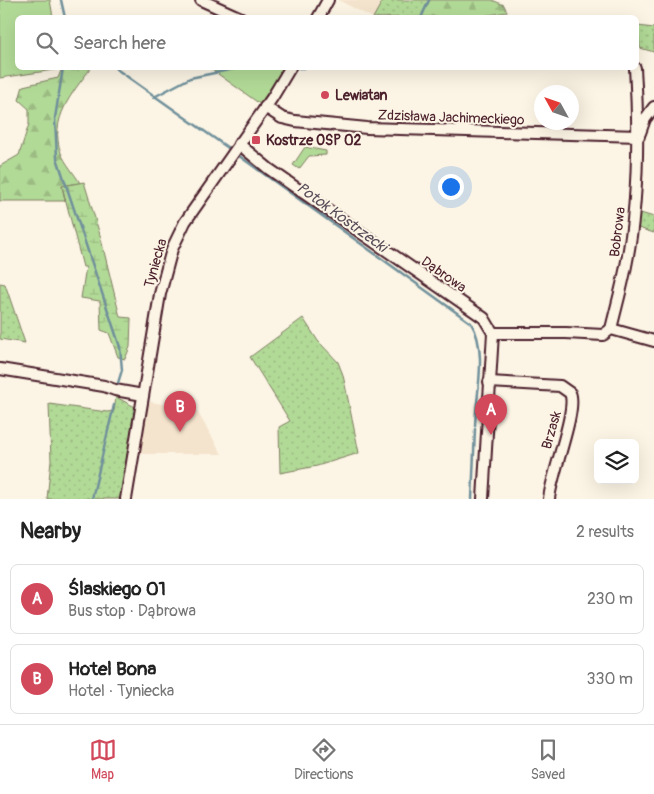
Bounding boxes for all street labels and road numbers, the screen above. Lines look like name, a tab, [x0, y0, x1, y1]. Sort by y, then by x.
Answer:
street label: Zdzisława Jachimeckiego	[377, 106, 525, 129]
street label: Bobrowa	[606, 206, 629, 258]
street label: Tyniecka	[140, 237, 171, 290]
street label: Dąbrowa	[418, 253, 469, 296]
street label: Brzask	[538, 409, 565, 451]

